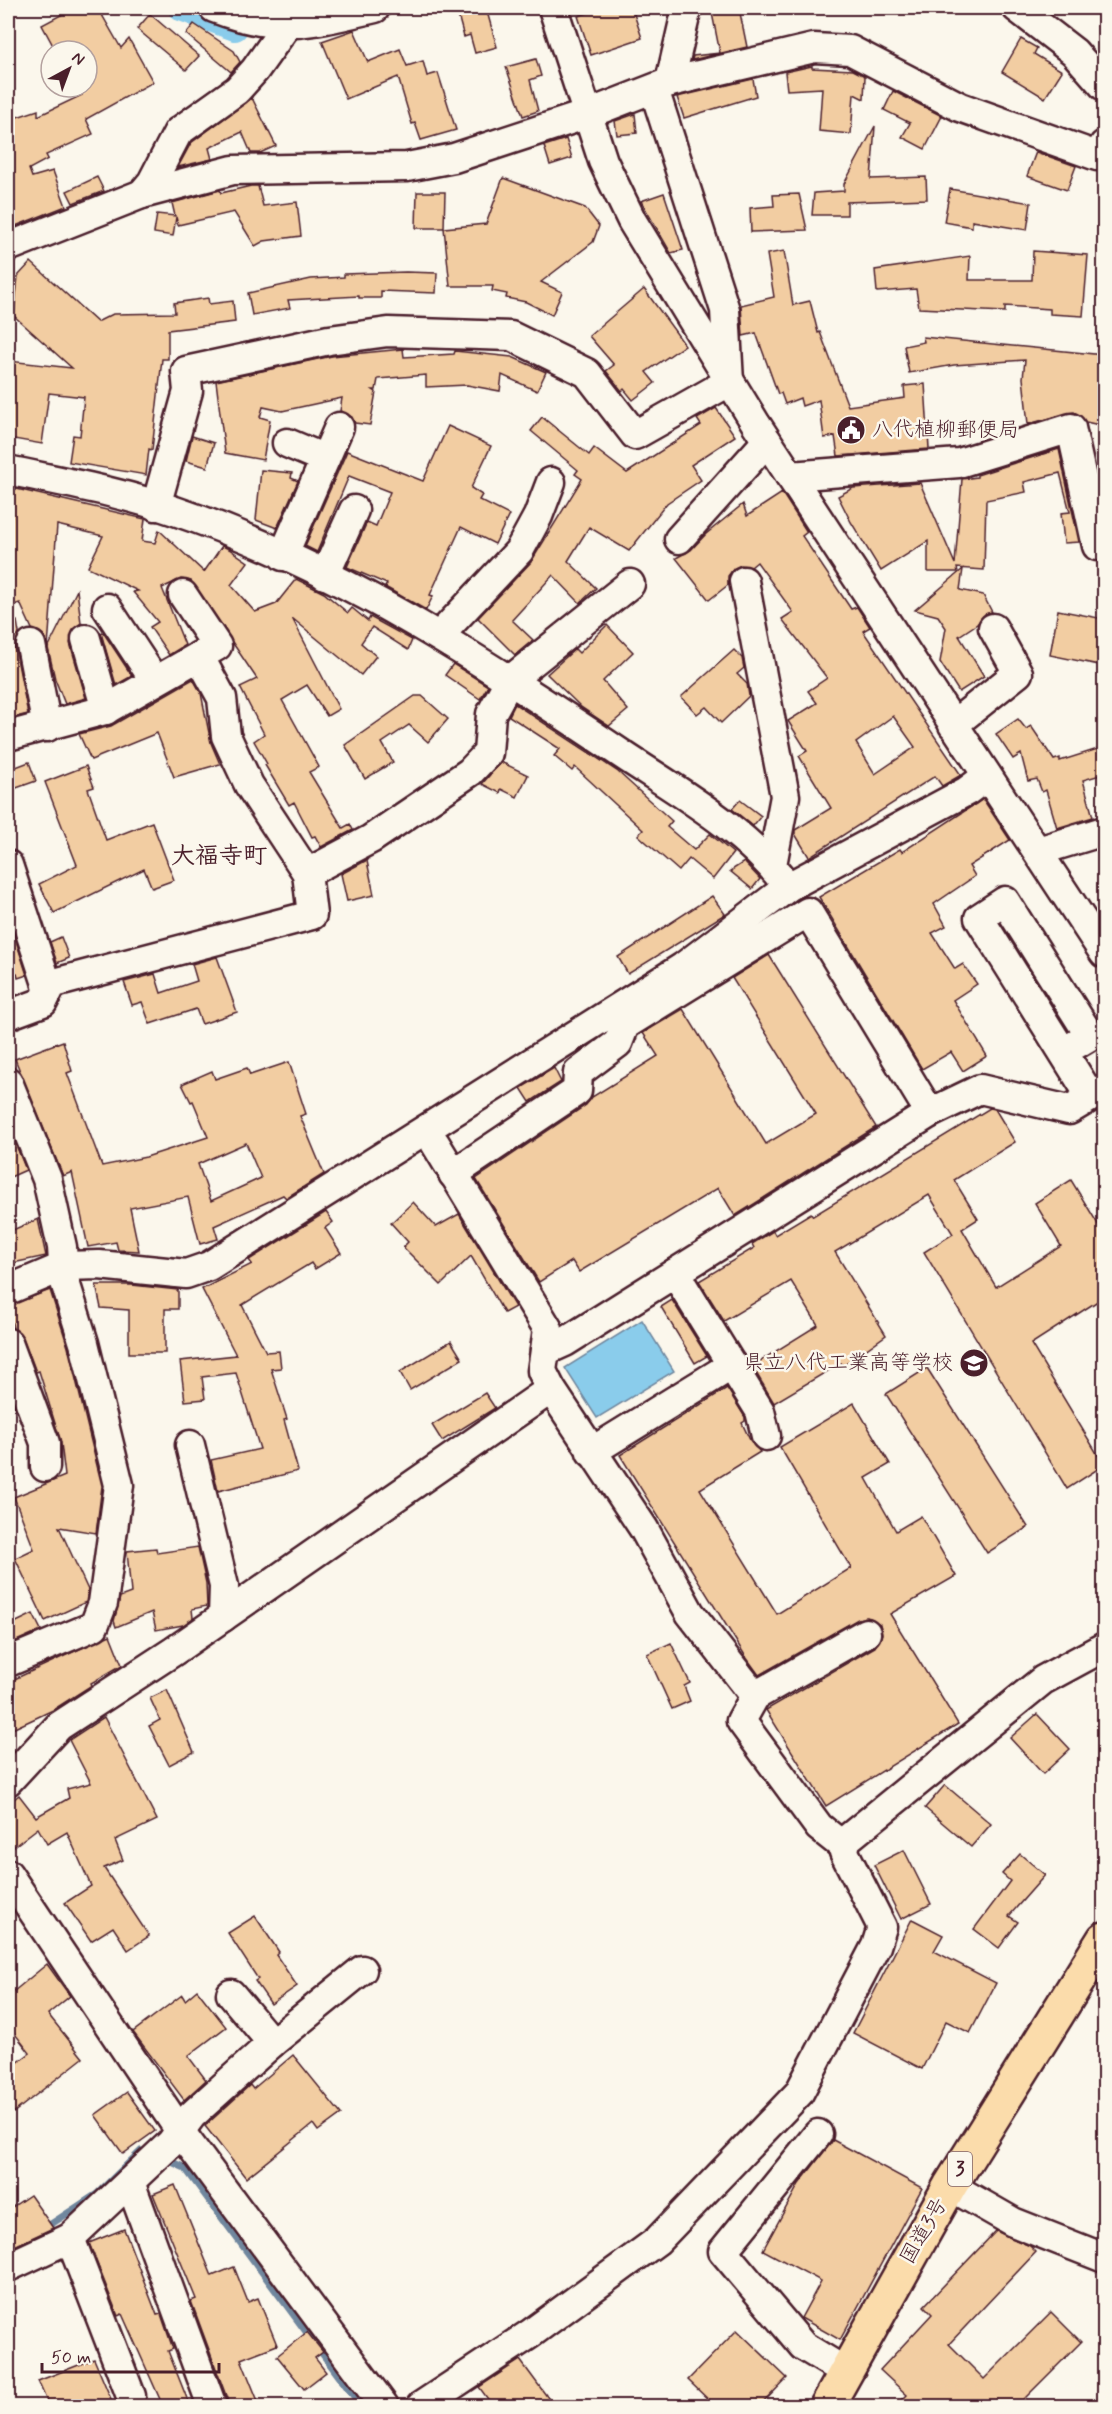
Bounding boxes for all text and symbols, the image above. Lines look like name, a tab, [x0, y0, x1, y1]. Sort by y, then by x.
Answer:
north arrow	[39, 39, 99, 99]
text: N	[67, 47, 89, 70]
public building icon: 八代植柳郵便局	[835, 414, 867, 446]
place label: 八代植柳郵便局	[872, 416, 1019, 444]
district label: 大福寺町	[171, 841, 267, 872]
school or university icon: 県立八代工業高等学校	[958, 1347, 990, 1379]
place label: 県立八代工業高等学校	[743, 1349, 953, 1377]
road number: 3	[948, 2152, 972, 2186]
street label: 国道3号	[894, 2193, 954, 2269]
scale bar	[42, 2336, 219, 2374]
text: 50 m	[51, 2346, 91, 2370]

